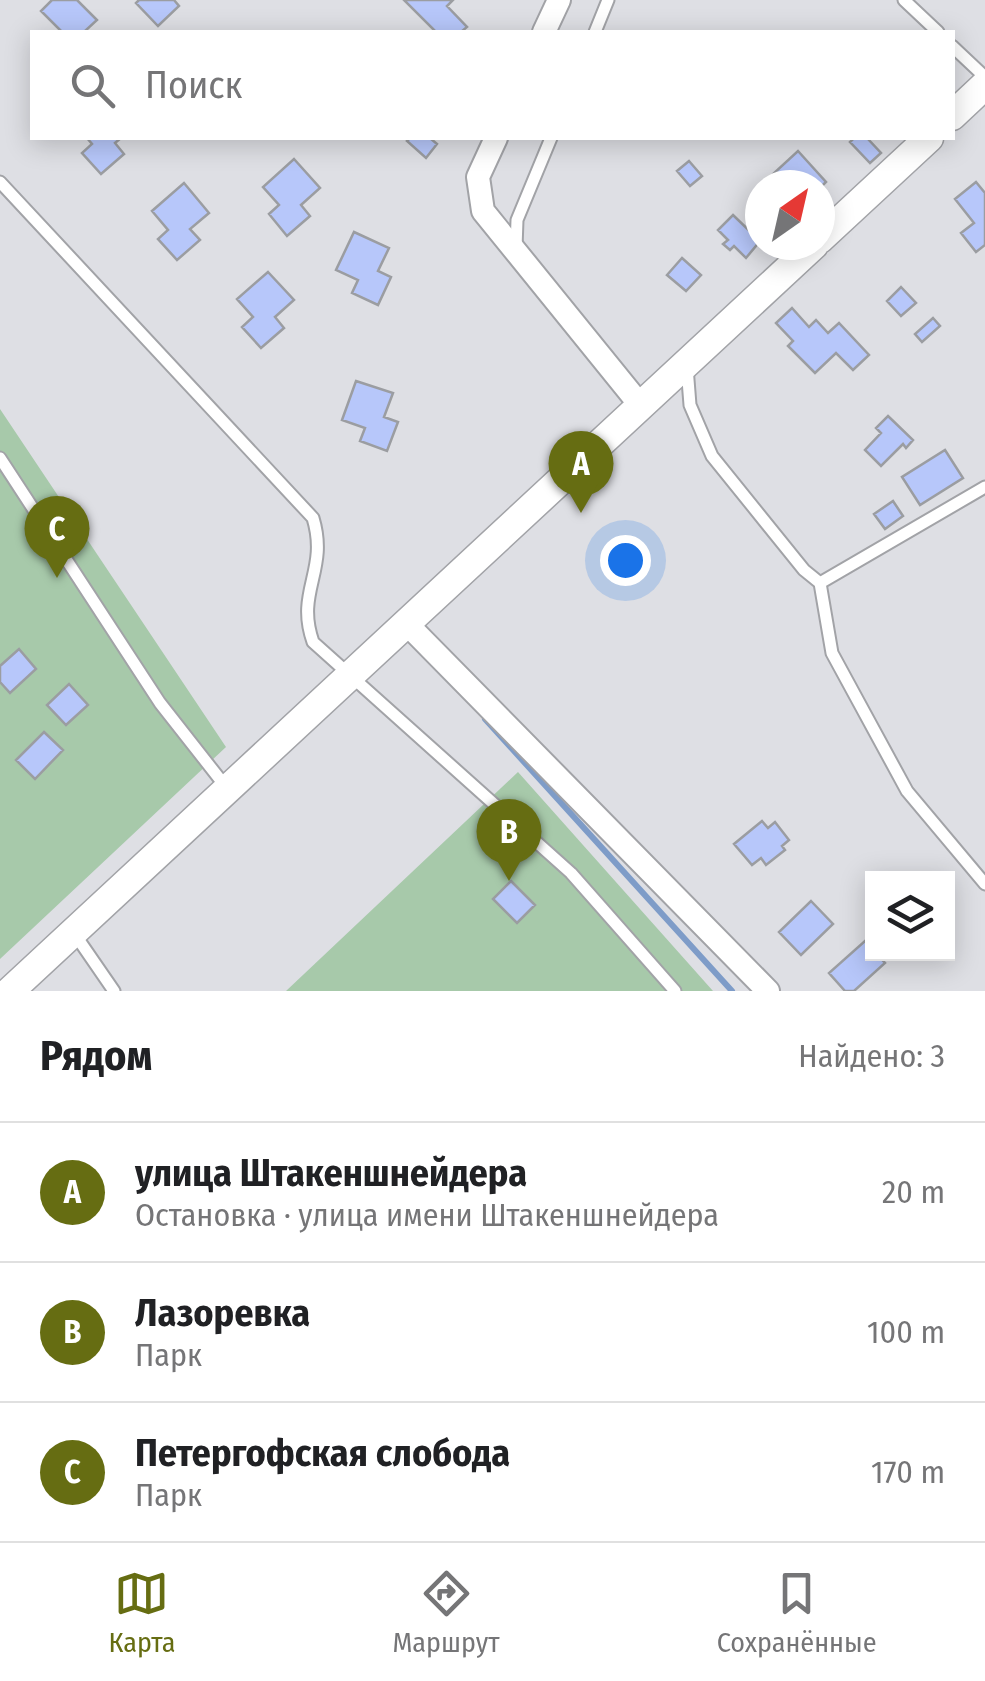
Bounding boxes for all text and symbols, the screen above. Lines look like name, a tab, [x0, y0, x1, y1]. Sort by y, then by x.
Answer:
search box	[30, 30, 955, 140]
icon: search	[65, 58, 120, 113]
text: Поиск	[145, 62, 242, 108]
north arrow	[745, 170, 835, 260]
pin: A	[548, 430, 614, 513]
pin: C	[24, 496, 90, 578]
your location	[600, 535, 651, 586]
pin: B	[476, 798, 542, 881]
map controls	[865, 871, 955, 961]
button: layers	[865, 871, 955, 961]
text: Рядом	[40, 1031, 152, 1081]
text: Найдено: 3	[798, 1037, 945, 1075]
text: улица Штакеншнейдера	[135, 1150, 527, 1196]
text: A	[64, 1173, 81, 1211]
text: 20 m	[882, 1173, 945, 1211]
text: Остановка · улица имени Штакеншнейдера	[135, 1196, 719, 1234]
text: Лазоревка	[135, 1290, 310, 1336]
text: B	[64, 1313, 81, 1351]
text: 100 m	[867, 1313, 945, 1351]
text: Парк	[135, 1336, 202, 1374]
text: Петергофская слобода	[135, 1430, 510, 1476]
text: C	[64, 1453, 81, 1491]
text: 170 m	[871, 1453, 945, 1491]
text: Парк	[135, 1476, 202, 1514]
tab: Карта	[109, 1566, 175, 1659]
tab: Маршрут	[392, 1566, 500, 1659]
tab: Сохранённые	[717, 1566, 876, 1659]

